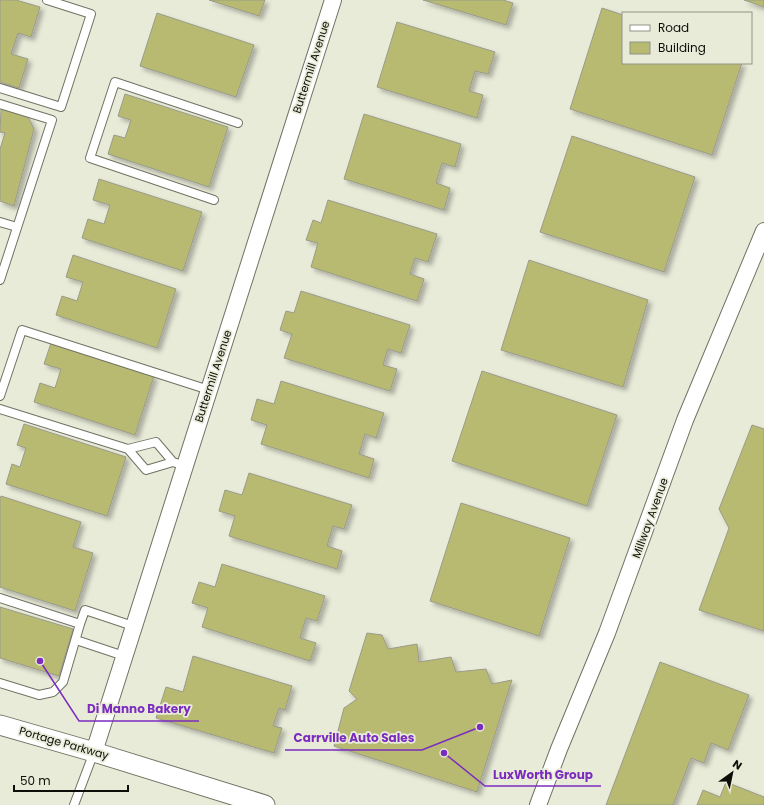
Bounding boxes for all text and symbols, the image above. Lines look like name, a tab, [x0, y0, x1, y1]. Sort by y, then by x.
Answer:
legend	[622, 12, 752, 64]
street label: Buttermill Avenue	[288, 19, 334, 115]
text: Road	[658, 19, 689, 36]
text: Building	[658, 39, 706, 56]
street label: Buttermill Avenue	[190, 328, 236, 424]
street label: Millway Avenue	[628, 475, 672, 560]
callout: Di Manno Bakery	[79, 697, 199, 721]
text: Di Manno Bakery	[87, 700, 191, 717]
street label: Portage Parkway	[17, 723, 111, 764]
callout: Carrville Auto Sales	[285, 726, 422, 750]
text: Carrville Auto Sales	[294, 729, 415, 746]
north arrow	[712, 753, 752, 793]
text: N	[730, 756, 745, 774]
callout: LuxWorth Group	[485, 762, 601, 786]
text: LuxWorth Group	[493, 766, 593, 783]
scale bar	[14, 767, 128, 793]
text: 50 m	[20, 772, 51, 789]

